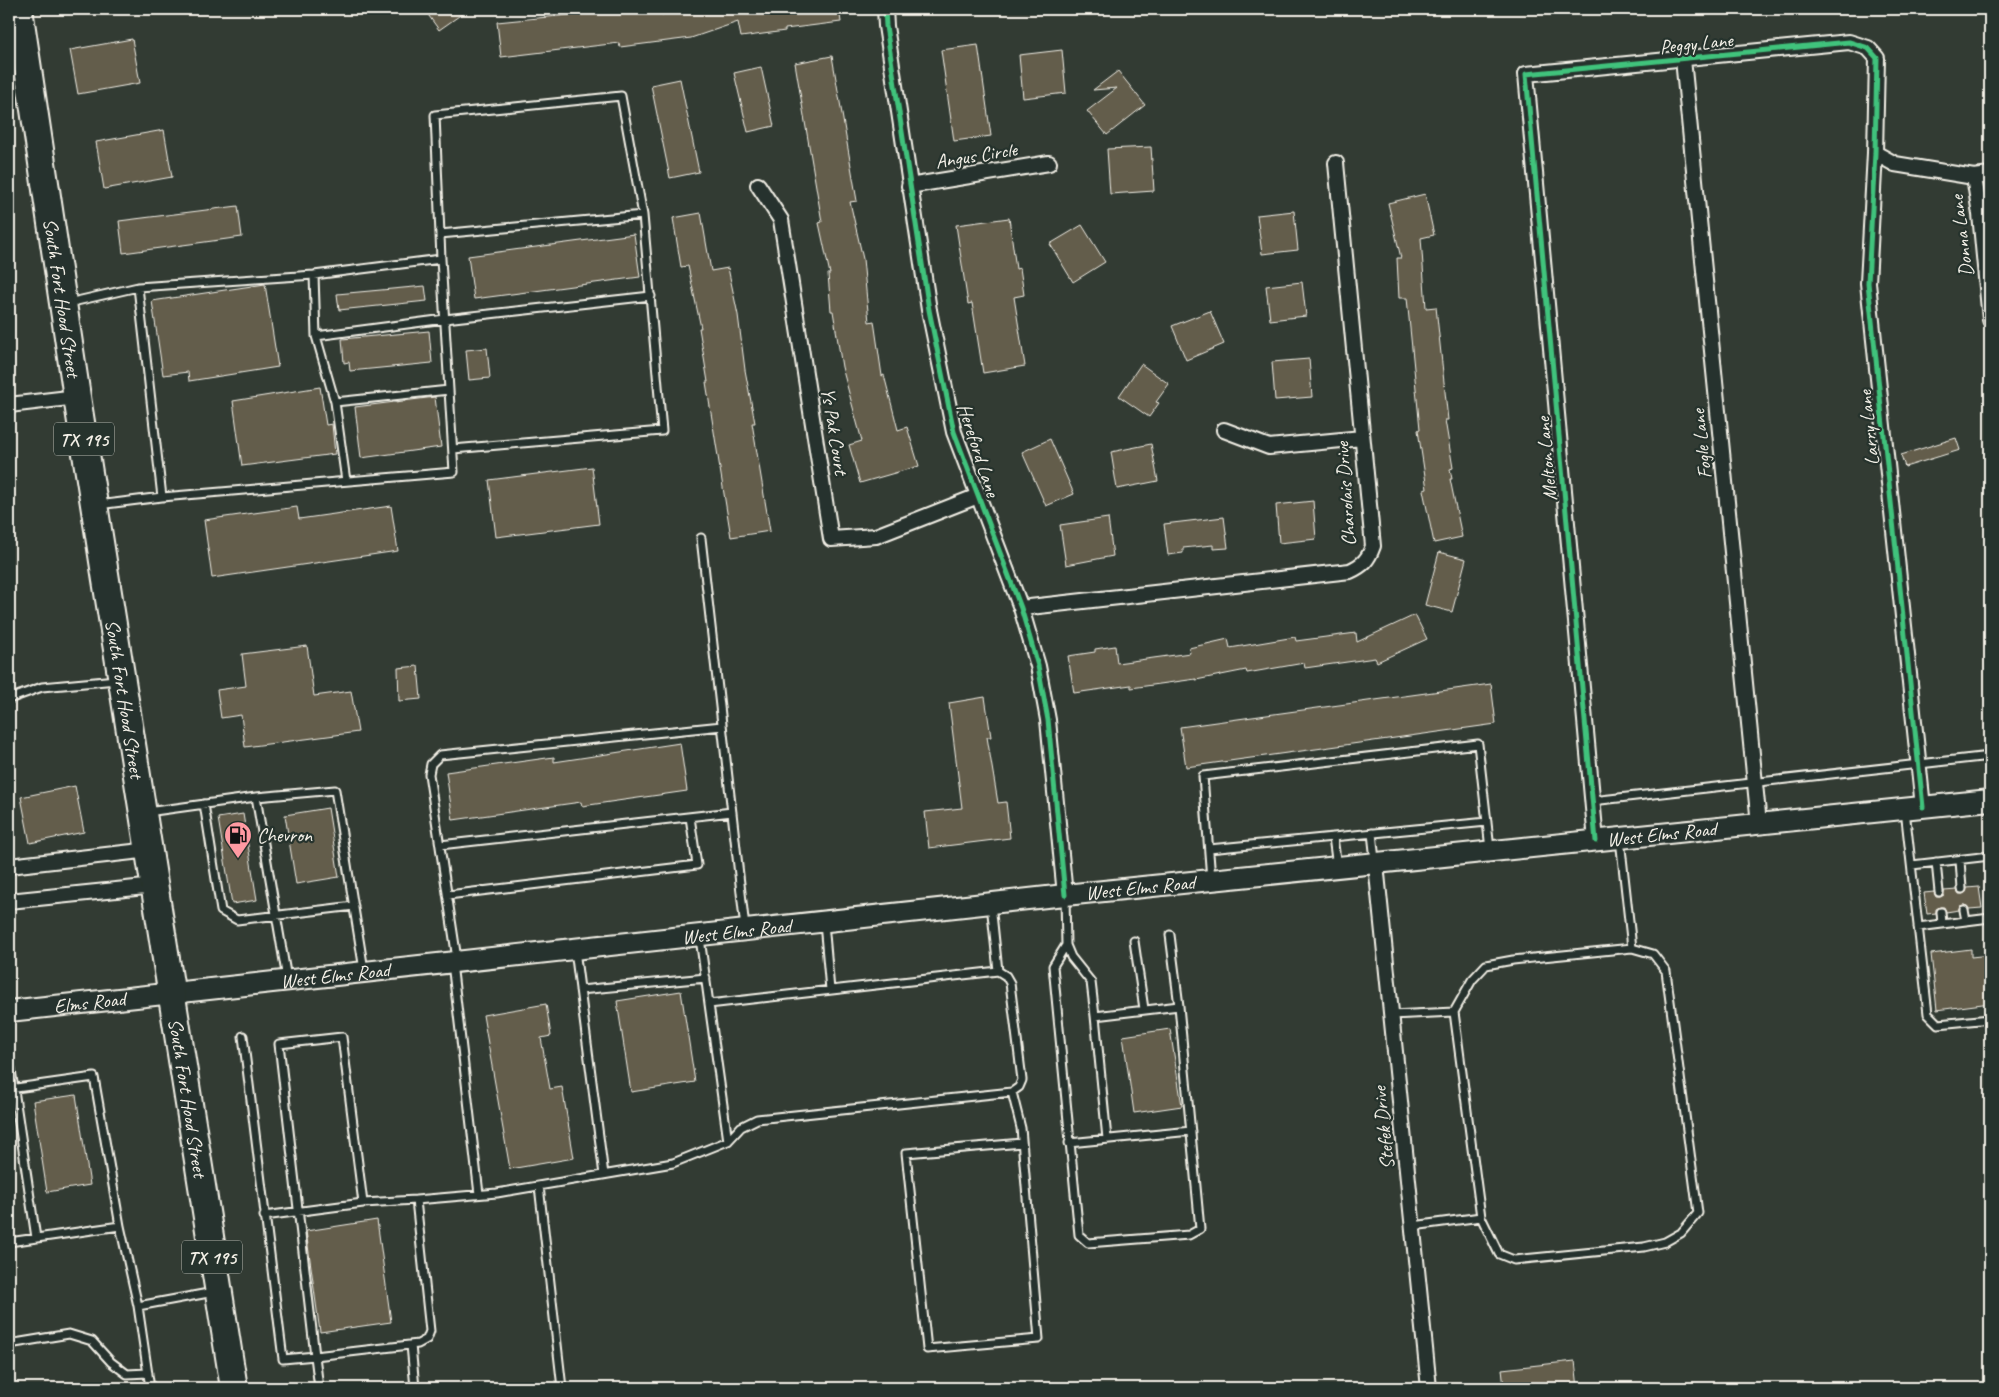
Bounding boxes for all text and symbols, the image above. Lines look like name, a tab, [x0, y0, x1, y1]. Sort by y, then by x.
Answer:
street label: Peggy Lane	[1658, 27, 1735, 60]
street label: Angus Circle	[933, 136, 1020, 174]
street label: Donna Lane	[1944, 192, 1979, 278]
street label: South Fort Hood Street	[37, 217, 86, 381]
street label: Ys Pak Court	[815, 386, 854, 479]
street label: Larry Lane	[1852, 388, 1885, 467]
street label: Hereford Lane	[952, 400, 1006, 502]
street label: Fogle Lane	[1685, 406, 1718, 480]
street label: Melton Lane	[1530, 414, 1563, 502]
road number: TX 195	[54, 422, 114, 456]
street label: Charolais Drive	[1329, 440, 1362, 547]
street label: South Fort Hood Street	[99, 618, 150, 782]
street label: West Elms Road	[1606, 816, 1721, 852]
fuel station icon: Chevron	[223, 820, 253, 859]
place label: Chevron	[257, 823, 313, 848]
street label: West Elms Road	[1084, 869, 1199, 906]
street label: West Elms Road	[681, 913, 796, 950]
street label: West Elms Road	[279, 957, 394, 994]
street label: Elms Road	[53, 986, 130, 1019]
street label: South Fort Hood Street	[163, 1017, 213, 1182]
street label: Stefek Drive	[1367, 1084, 1400, 1171]
road number: TX 195	[182, 1240, 242, 1274]

